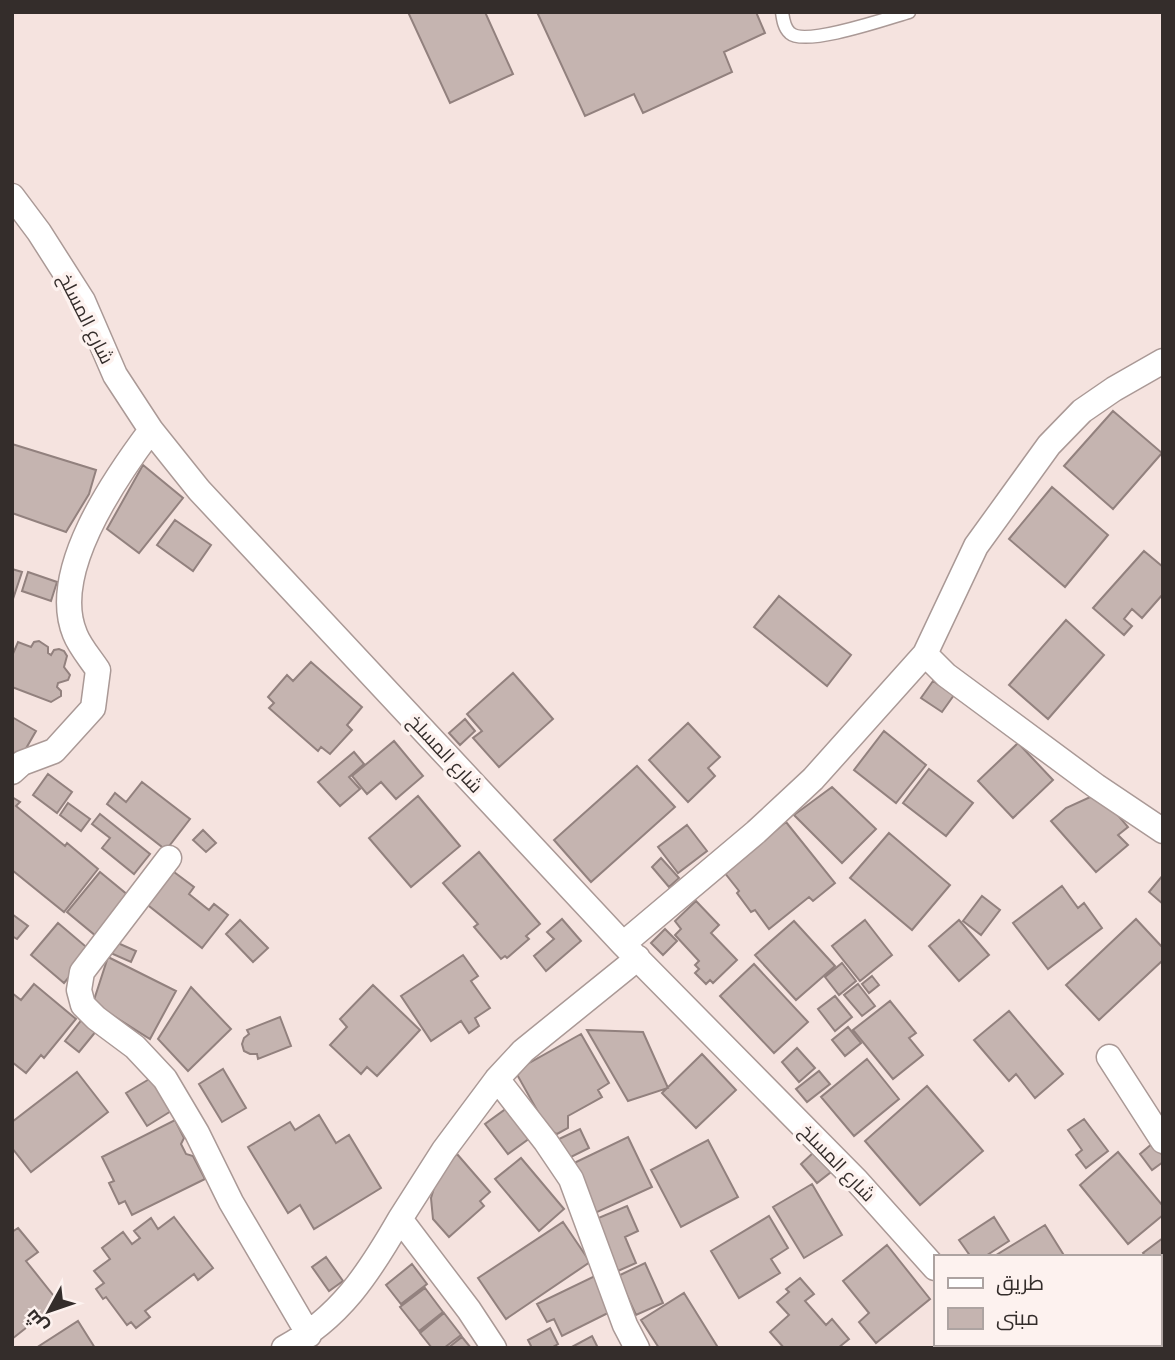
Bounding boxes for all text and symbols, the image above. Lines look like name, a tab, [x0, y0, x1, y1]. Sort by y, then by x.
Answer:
street label: شارع المسلخ	[52, 269, 120, 369]
street label: شارع المسلخ	[402, 709, 488, 799]
street label: شارع المسلخ	[793, 1118, 881, 1208]
legend	[934, 1255, 1161, 1346]
text: طريق	[996, 1269, 1044, 1296]
north arrow	[14, 1276, 84, 1346]
text: مبنى	[996, 1304, 1039, 1331]
text: ش	[19, 1305, 53, 1339]

